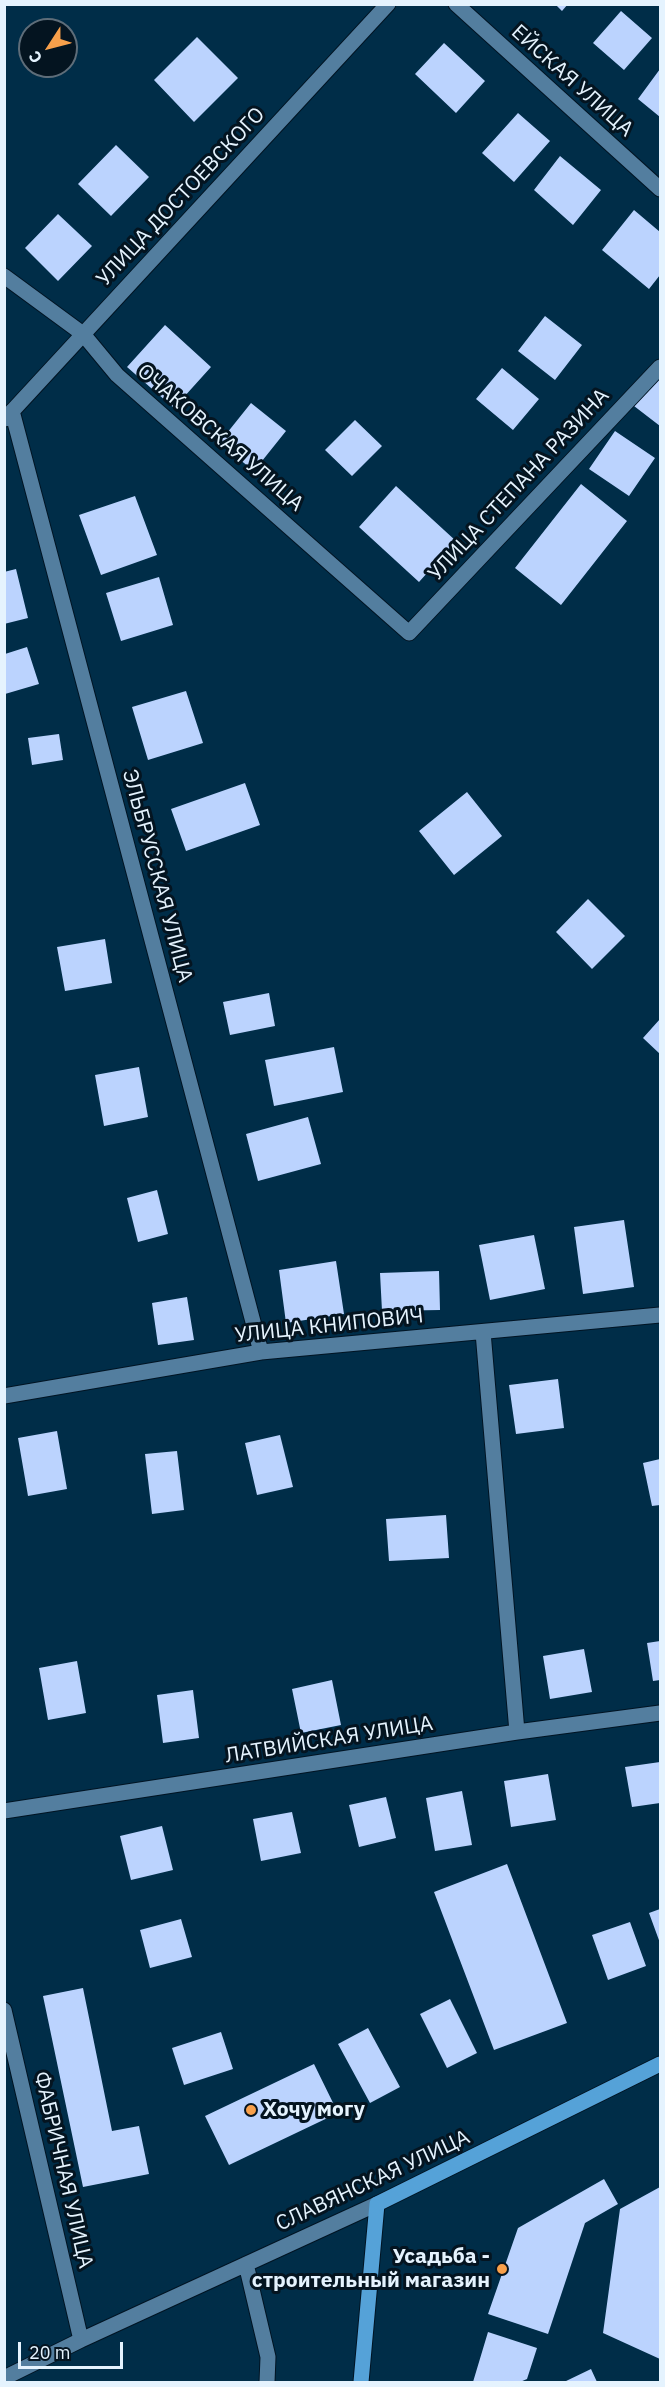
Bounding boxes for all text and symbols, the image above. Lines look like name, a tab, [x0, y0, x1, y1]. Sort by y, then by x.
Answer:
north arrow	[18, 18, 78, 78]
street label: ЕЙСКАЯ УЛИЦА	[506, 20, 638, 142]
text: С	[24, 47, 46, 68]
street label: УЛИЦА ДОСТОЕВСКОГО	[92, 102, 270, 292]
street label: ОЧАКОВСКАЯ УЛИЦА	[132, 359, 308, 517]
street label: УЛИЦА СТЕПАНА РАЗИНА	[423, 384, 615, 586]
street label: ЭЛЬБРУССКАЯ УЛИЦА	[116, 767, 198, 985]
street label: УЛИЦА КНИПОВИЧ	[233, 1304, 425, 1348]
street label: ЛАТВИЙСКАЯ УЛИЦА	[223, 1711, 435, 1769]
street label: ФАБРИЧНАЯ УЛИЦА	[28, 2069, 98, 2271]
place label: Хочу могу	[263, 2097, 365, 2123]
marker: Хочу могу	[244, 2103, 258, 2117]
street label: СЛАВЯНСКАЯ УЛИЦА	[272, 2125, 474, 2237]
place label: Усадьба - строительный магазин	[252, 2244, 490, 2294]
marker: Усадьба - строительный магазин	[495, 2262, 509, 2276]
scale bar	[21, 2330, 126, 2368]
text: 20 m	[29, 2341, 71, 2364]

